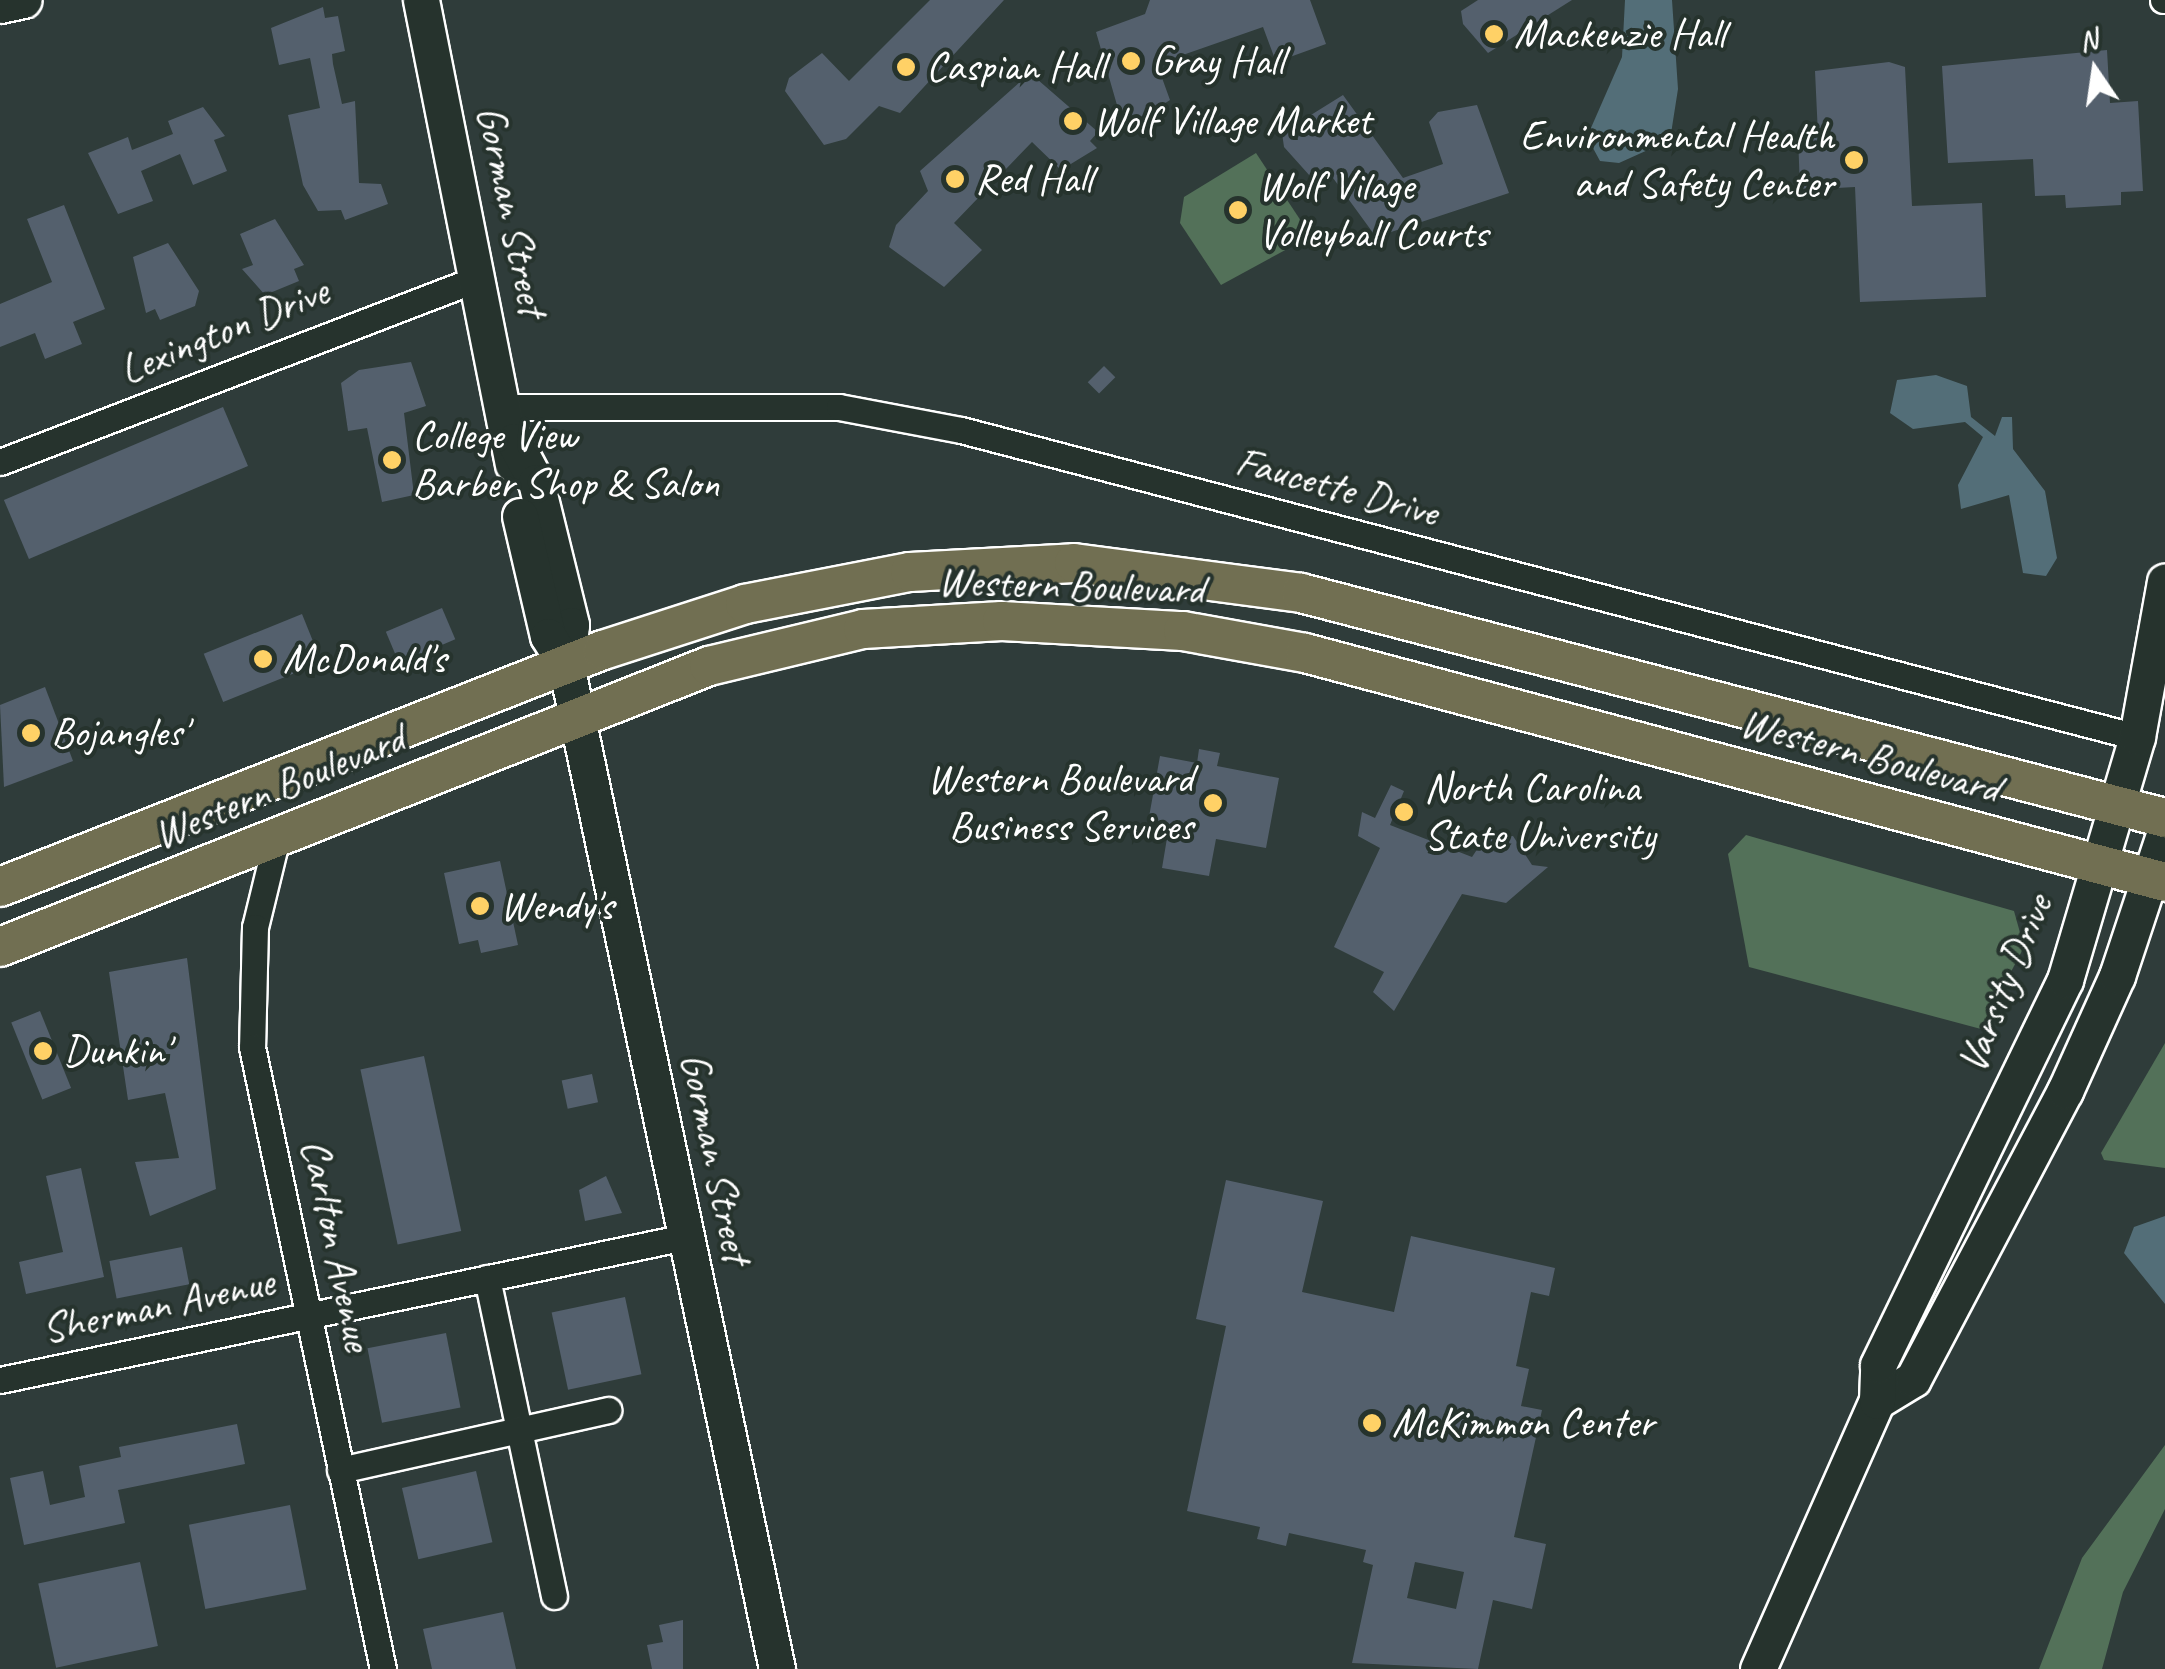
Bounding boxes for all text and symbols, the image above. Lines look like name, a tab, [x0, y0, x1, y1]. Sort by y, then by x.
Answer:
place label: Mackenzie Hall	[1514, 9, 1726, 59]
north arrow	[2045, 20, 2145, 120]
text: N	[2076, 21, 2101, 59]
marker: Mackenzie Hall	[1483, 23, 1505, 45]
place label: Gray Hall	[1151, 36, 1285, 86]
place label: Caspian Hall	[926, 42, 1105, 92]
marker: Gray Hall	[1120, 50, 1142, 72]
marker: Caspian Hall	[895, 56, 917, 78]
place label: Wolf Village Market	[1093, 96, 1372, 146]
street label: Gorman Street	[464, 101, 558, 321]
marker: Wolf Village Market	[1062, 110, 1084, 132]
place label: Environmental Health and Safety Center	[1520, 111, 1834, 210]
marker: Environmental Health and Safety Center	[1843, 149, 1865, 171]
place label: Red Hall	[975, 154, 1094, 204]
place label: Wolf Vilage Volleyball Courts	[1258, 161, 1488, 260]
marker: Red Hall	[944, 168, 966, 190]
marker: Wolf Vilage Volleyball Courts	[1227, 199, 1249, 221]
street label: Lexington Drive	[112, 266, 336, 396]
place label: College View Barber Shop & Salon	[412, 411, 719, 510]
street label: Faucette Drive	[1230, 436, 1444, 538]
marker: College View Barber Shop & Salon	[381, 449, 403, 471]
street label: Western Boulevard	[937, 556, 1205, 616]
place label: McDonald's	[283, 634, 446, 684]
marker: McDonald's	[252, 648, 274, 670]
street label: Western Boulevard	[1734, 697, 2006, 815]
place label: Bojangles'	[51, 708, 187, 758]
street label: Western Boulevard	[146, 714, 412, 860]
marker: Bojangles'	[20, 722, 42, 744]
place label: Western Boulevard Business Services	[926, 754, 1193, 852]
place label: North Carolina State University	[1424, 763, 1655, 861]
marker: Western Boulevard Business Services	[1202, 792, 1224, 814]
marker: North Carolina State University	[1393, 801, 1415, 823]
place label: Wendy's	[500, 881, 613, 931]
street label: Varsity Drive	[1946, 887, 2064, 1081]
marker: Wendy's	[469, 895, 491, 917]
place label: Dunkin'	[63, 1026, 169, 1076]
marker: Dunkin'	[32, 1040, 54, 1062]
street label: Gorman Street	[668, 1048, 762, 1268]
street label: Carlton Avenue	[289, 1135, 383, 1355]
street label: Sherman Avenue	[38, 1257, 278, 1355]
place label: McKimmon Center	[1392, 1398, 1654, 1448]
marker: McKimmon Center	[1361, 1412, 1383, 1434]

